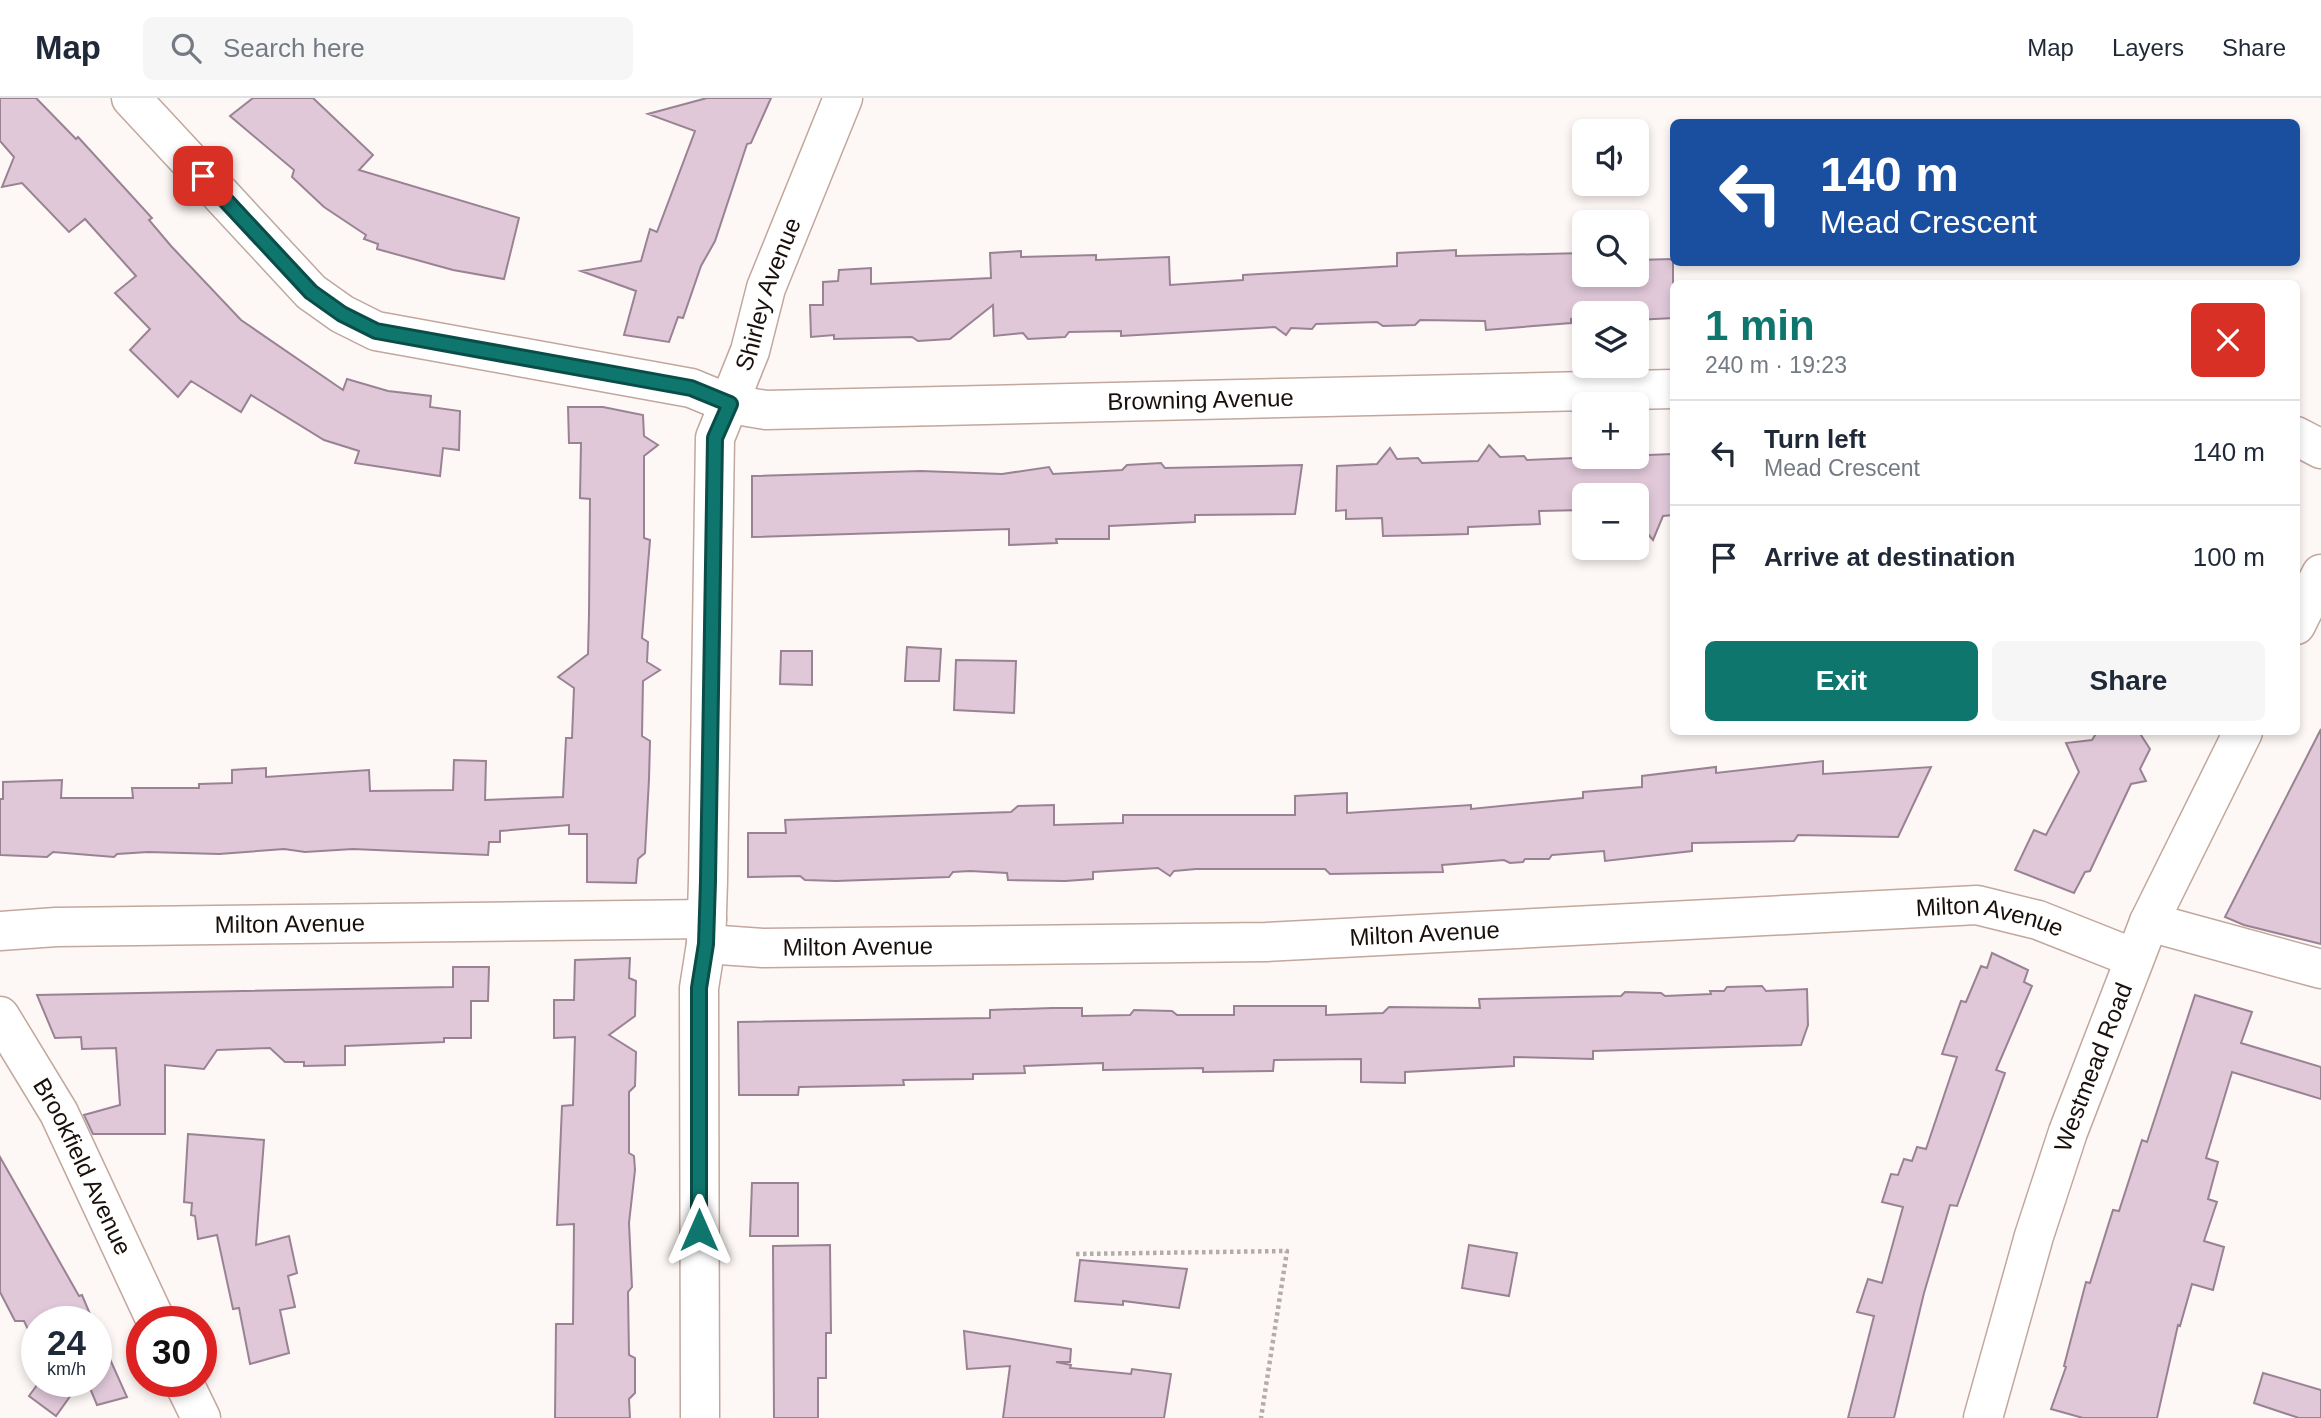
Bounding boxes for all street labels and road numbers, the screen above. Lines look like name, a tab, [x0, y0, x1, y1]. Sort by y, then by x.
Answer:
street label: Shirley Avenue	[729, 214, 806, 375]
street label: Browning Avenue	[1107, 384, 1294, 415]
street label: Milton Avenue	[1915, 891, 2068, 942]
street label: Milton Avenue	[214, 909, 365, 938]
street label: Milton Avenue	[1349, 916, 1500, 951]
street label: Milton Avenue	[782, 932, 933, 961]
street label: Westmead Road	[2049, 979, 2137, 1155]
street label: Brookfield Avenue	[28, 1073, 137, 1259]

